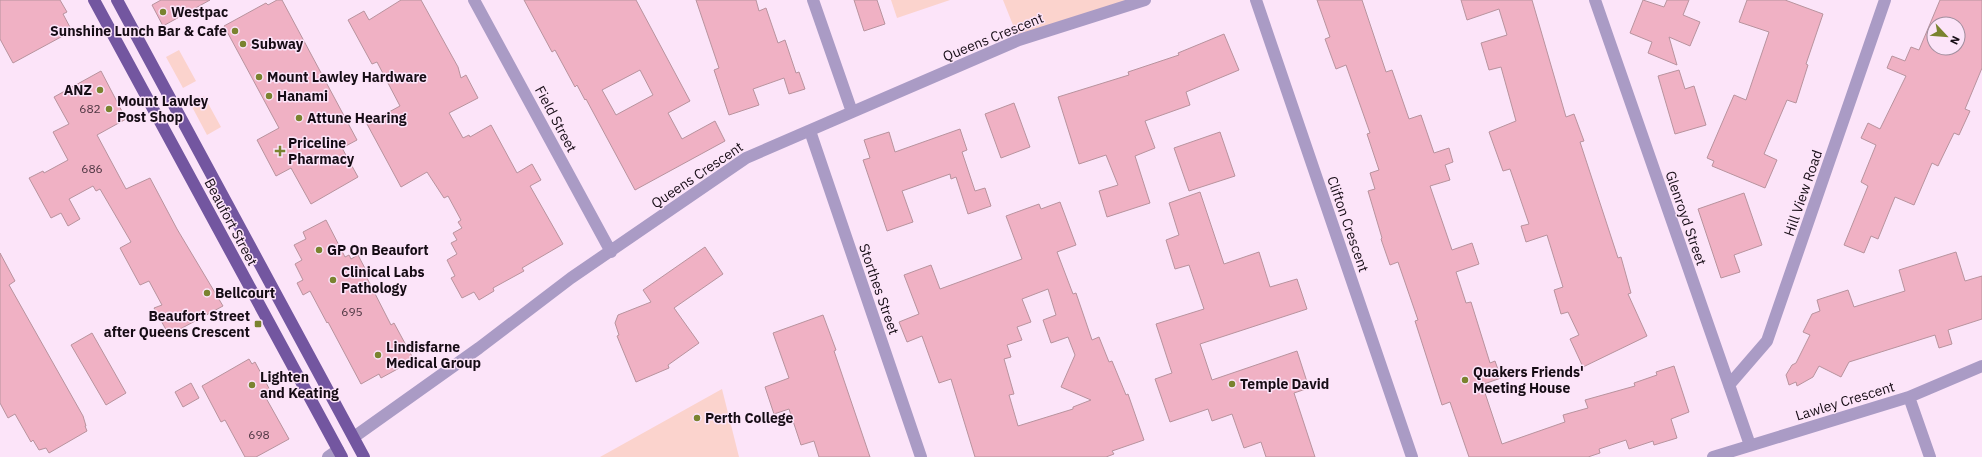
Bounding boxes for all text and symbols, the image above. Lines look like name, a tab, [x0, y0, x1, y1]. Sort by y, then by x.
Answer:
place label: Westpac	[171, 3, 228, 21]
marker: Westpac	[158, 7, 168, 17]
street label: Queens Crescent	[940, 9, 1046, 65]
north arrow	[1926, 16, 1966, 56]
place label: Sunshine Lunch Bar & Cafe	[50, 22, 227, 40]
marker: Sunshine Lunch Bar & Cafe	[230, 26, 240, 36]
text: N	[1947, 34, 1963, 47]
place label: Subway	[251, 35, 304, 53]
marker: Subway	[238, 39, 248, 49]
place label: Mount Lawley Hardware	[267, 68, 427, 86]
marker: Mount Lawley Hardware	[254, 72, 264, 82]
place label: ANZ	[64, 81, 92, 99]
street label: Field Street	[531, 83, 581, 155]
marker: ANZ	[95, 85, 105, 95]
place label: Hanami	[277, 87, 328, 105]
marker: Hanami	[264, 91, 274, 101]
place label: Mount Lawley Post Shop	[117, 92, 209, 126]
house number: 682	[79, 101, 101, 116]
marker: Mount Lawley Post Shop	[104, 104, 114, 114]
place label: Attune Hearing	[307, 109, 407, 127]
marker: Attune Hearing	[294, 113, 304, 123]
place label: Priceline Pharmacy	[288, 134, 355, 168]
street label: Queens Crescent	[648, 138, 746, 212]
marker: Priceline Pharmacy	[275, 146, 285, 156]
street label: Hill View Road	[1780, 147, 1826, 239]
house number: 686	[81, 161, 103, 176]
street label: Glenroyd Street	[1661, 168, 1711, 268]
street label: Clifton Crescent	[1323, 174, 1373, 274]
street label: Beaufort Street	[200, 175, 262, 269]
place label: GP On Beaufort	[327, 241, 429, 259]
street label: Storthes Street	[855, 241, 903, 337]
marker: GP On Beaufort	[314, 245, 324, 255]
place label: Clinical Labs Pathology	[341, 263, 424, 297]
marker: Clinical Labs Pathology	[328, 275, 338, 285]
place label: Bellcourt	[215, 284, 275, 302]
marker: Bellcourt	[202, 288, 212, 298]
house number: 695	[341, 304, 363, 319]
place label: Beaufort Street after Queens Crescent	[104, 307, 250, 341]
marker: Beaufort Street after Queens Crescent	[253, 319, 263, 329]
place label: Lindisfarne Medical Group	[386, 338, 481, 372]
marker: Lindisfarne Medical Group	[373, 350, 383, 360]
place label: Quakers Friends' Meeting House	[1473, 363, 1584, 397]
place label: Lighten and Keating	[260, 368, 339, 402]
place label: Temple David	[1240, 375, 1329, 393]
marker: Quakers Friends' Meeting House	[1460, 375, 1470, 385]
street label: Lawley Crescent	[1793, 377, 1897, 425]
marker: Temple David	[1227, 379, 1237, 389]
marker: Lighten and Keating	[247, 380, 257, 390]
place label: Perth College	[705, 409, 793, 427]
marker: Perth College	[692, 413, 702, 423]
house number: 698	[248, 427, 270, 442]

